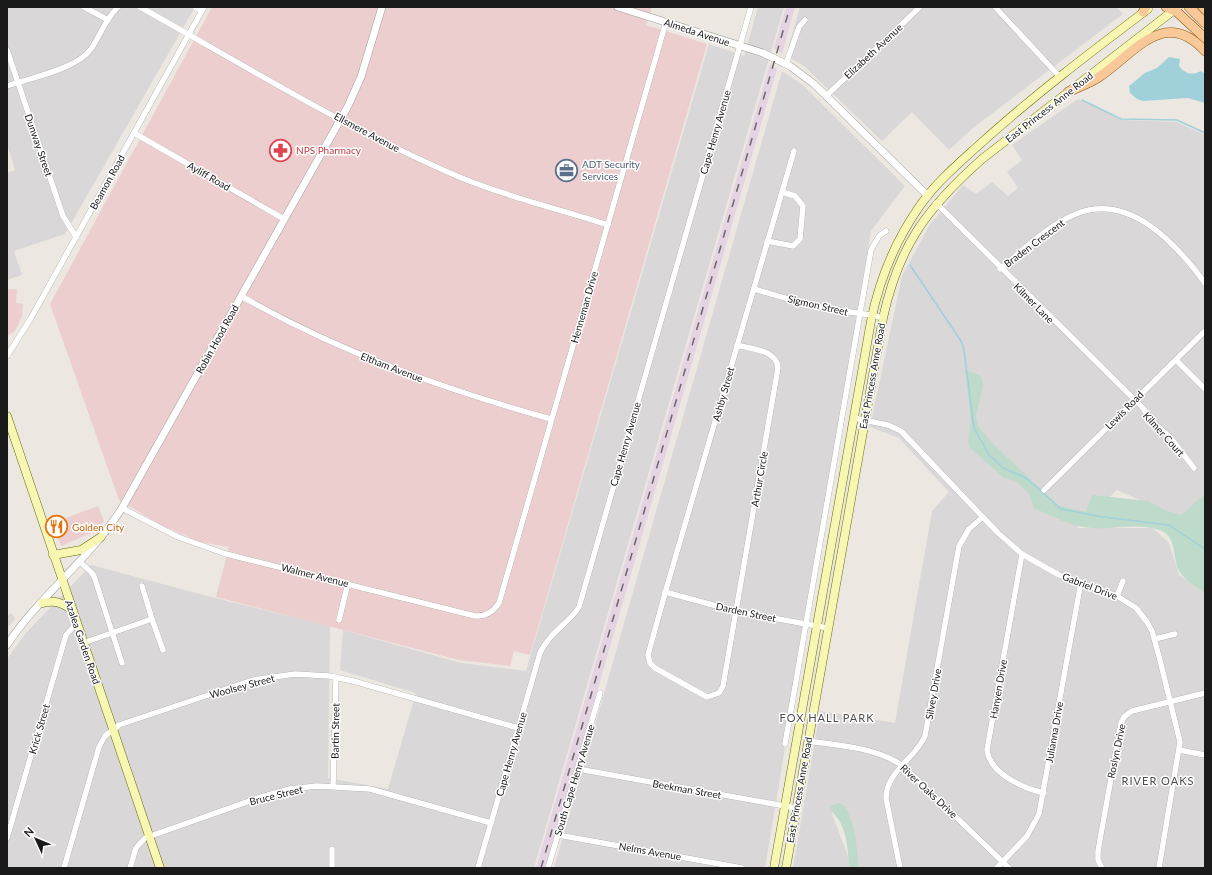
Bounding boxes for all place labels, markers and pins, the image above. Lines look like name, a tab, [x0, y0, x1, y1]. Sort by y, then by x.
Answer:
pharmacy icon: NPS Pharmacy	[267, 137, 293, 163]
place label: NPS Pharmacy	[296, 144, 362, 156]
office icon: ADT Security Services	[554, 157, 580, 183]
place label: ADT Security Services	[582, 158, 641, 182]
restaurant icon: Golden City	[44, 514, 70, 540]
place label: Golden City	[72, 521, 125, 533]

